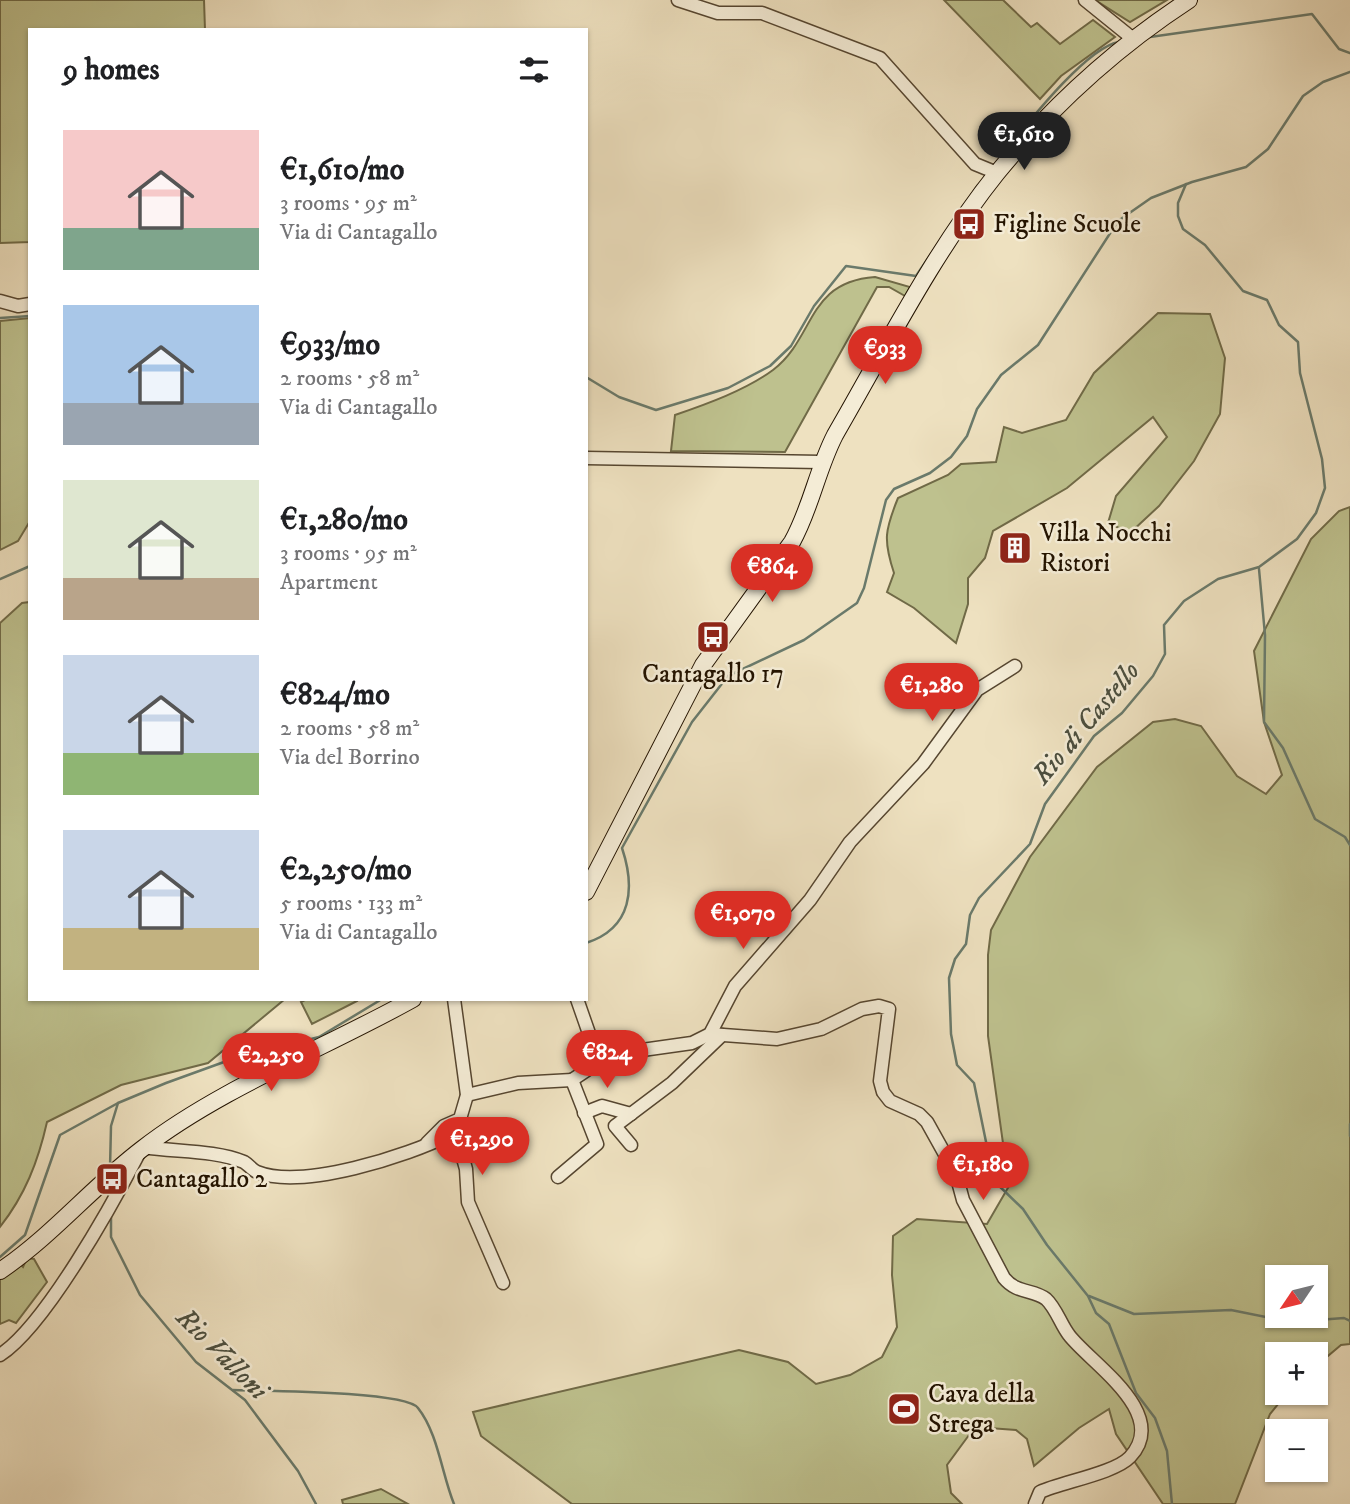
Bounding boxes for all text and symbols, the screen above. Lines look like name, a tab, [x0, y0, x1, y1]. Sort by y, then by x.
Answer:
icon: filters	[515, 51, 553, 89]
text: 9 homes	[63, 52, 160, 89]
pin: €1,610	[967, 113, 1081, 172]
text: €1,610	[994, 120, 1054, 149]
text: €1,610/mo	[280, 152, 404, 189]
icon: home	[119, 158, 203, 242]
text: 3 rooms · 95 m²	[280, 189, 417, 218]
bus stop icon: Figline Scuole	[950, 205, 988, 243]
place label: Figline Scuole	[993, 208, 1141, 241]
text: Via di Cantagallo	[280, 218, 437, 247]
pin: €933	[844, 326, 926, 386]
text: €933/mo	[280, 327, 380, 364]
icon: home	[119, 333, 203, 417]
text: €933	[864, 334, 906, 363]
text: 2 rooms · 58 m²	[280, 364, 419, 393]
text: Via di Cantagallo	[280, 393, 437, 422]
text: €1,280/mo	[280, 502, 408, 539]
icon: home	[119, 508, 203, 592]
place label: Villa Nocchi Ristori	[1039, 517, 1171, 580]
building icon: Villa Nocchi Ristori	[996, 529, 1034, 567]
text: 3 rooms · 95 m²	[280, 539, 417, 568]
pin: €864	[731, 544, 813, 604]
text: €864	[747, 552, 797, 581]
text: Apartment	[280, 568, 378, 597]
bus stop icon: Cantagallo 17	[694, 618, 732, 656]
water label: Rio di Castello	[1024, 654, 1148, 792]
place label: Cantagallo 17	[642, 658, 784, 691]
pin: €1,280	[875, 664, 989, 723]
text: €1,280	[900, 671, 964, 700]
text: €824/mo	[280, 677, 390, 714]
icon: home	[119, 683, 203, 767]
text: 2 rooms · 58 m²	[280, 714, 419, 743]
text: Via del Borrino	[280, 743, 420, 772]
text: €2,250/mo	[280, 852, 412, 889]
icon: home	[119, 858, 203, 942]
text: 5 rooms · 133 m²	[280, 889, 422, 918]
pin: €1,070	[686, 892, 800, 951]
text: €1,070	[711, 899, 776, 928]
text: Via di Cantagallo	[280, 918, 437, 947]
pin: €824	[566, 1030, 648, 1090]
pin: €2,250	[214, 1034, 328, 1093]
text: €824	[582, 1038, 632, 1067]
text: €2,250	[238, 1041, 304, 1070]
pin: €1,290	[425, 1118, 539, 1177]
text: €1,290	[450, 1125, 514, 1154]
pin: €1,180	[926, 1142, 1040, 1202]
text: €1,180	[953, 1150, 1013, 1179]
bus stop icon: Cantagallo 2	[93, 1160, 131, 1198]
place label: Cantagallo 2	[136, 1163, 268, 1196]
north arrow	[1265, 1265, 1328, 1328]
map controls	[1265, 1265, 1328, 1482]
water label: Rio Valloni	[168, 1300, 277, 1409]
button: +	[1265, 1342, 1328, 1405]
place label: Cava della Strega	[928, 1378, 1035, 1441]
sports icon: Cava della Strega	[885, 1390, 923, 1428]
button: −	[1265, 1419, 1328, 1482]

